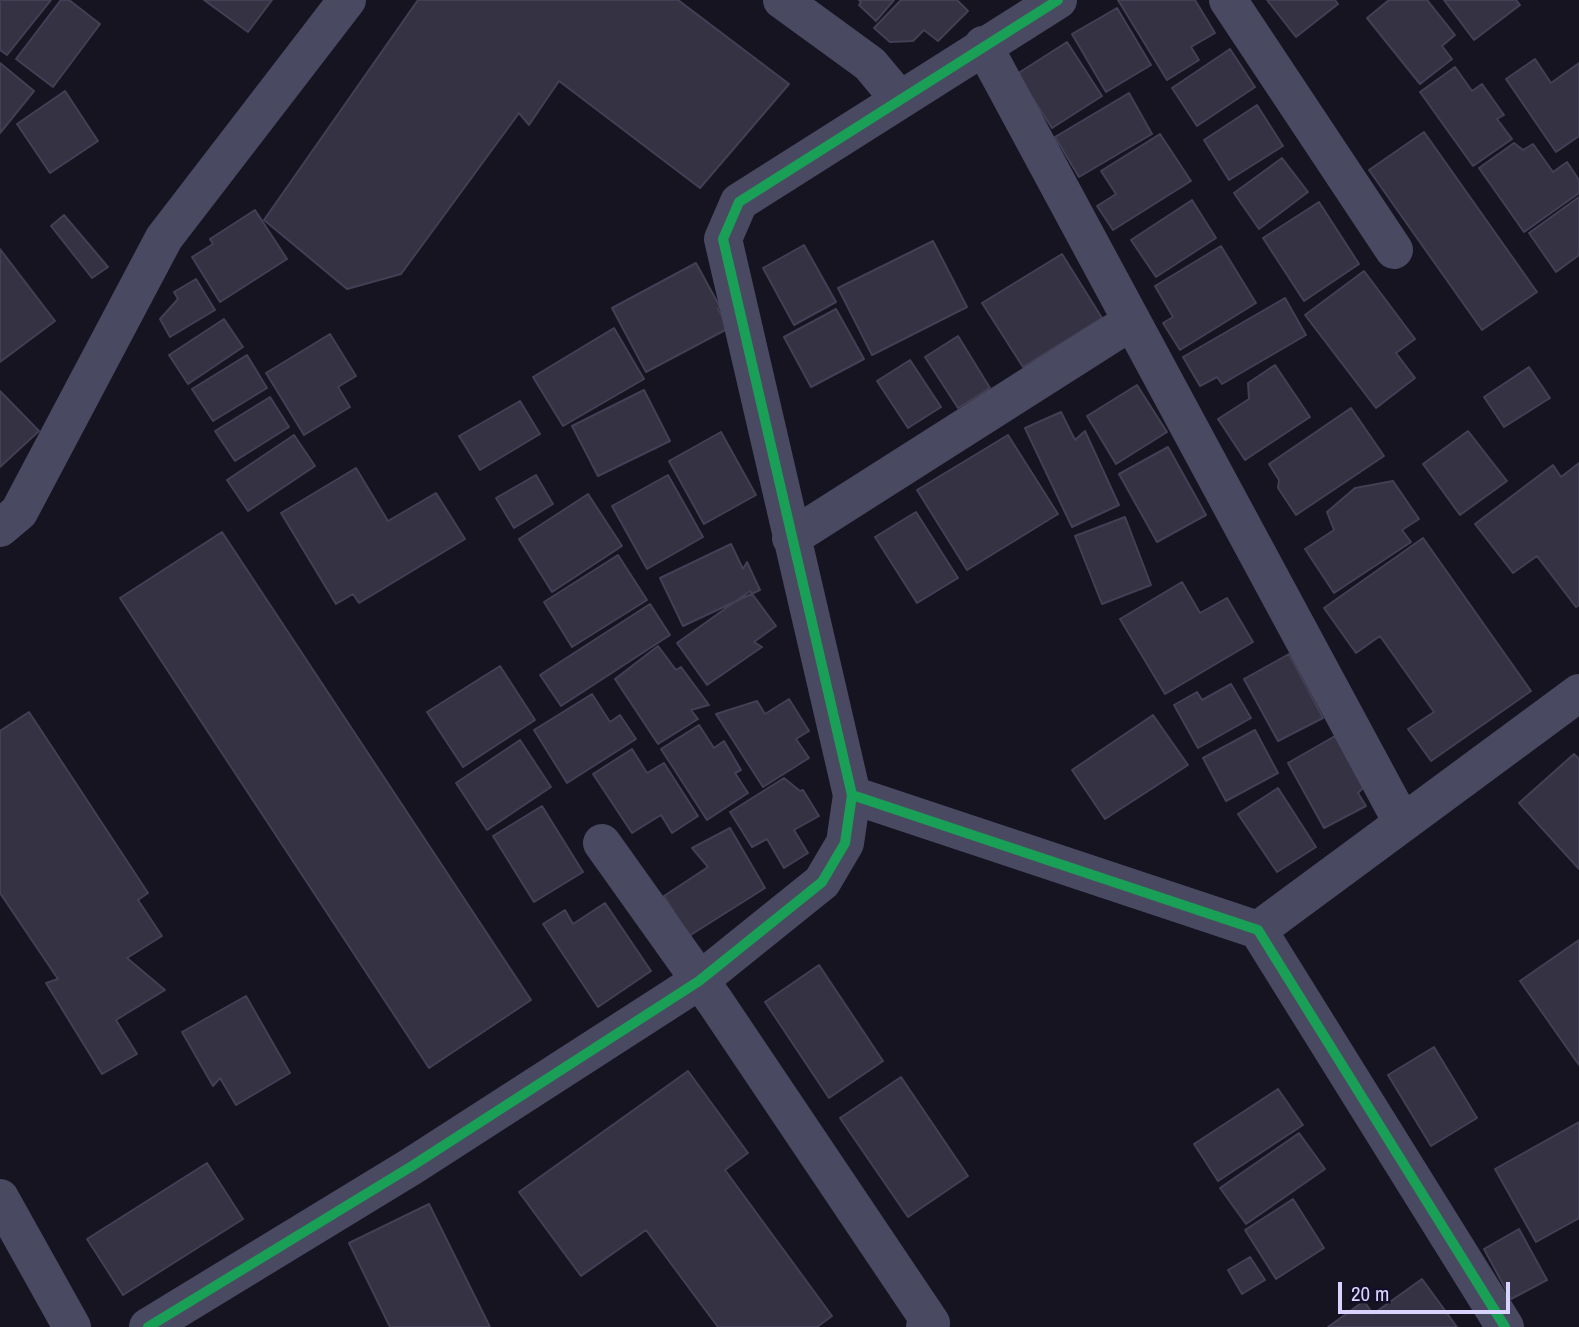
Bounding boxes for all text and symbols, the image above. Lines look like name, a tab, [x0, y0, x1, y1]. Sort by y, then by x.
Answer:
scale bar	[1341, 1268, 1512, 1312]
text: 20 m	[1351, 1279, 1389, 1308]

